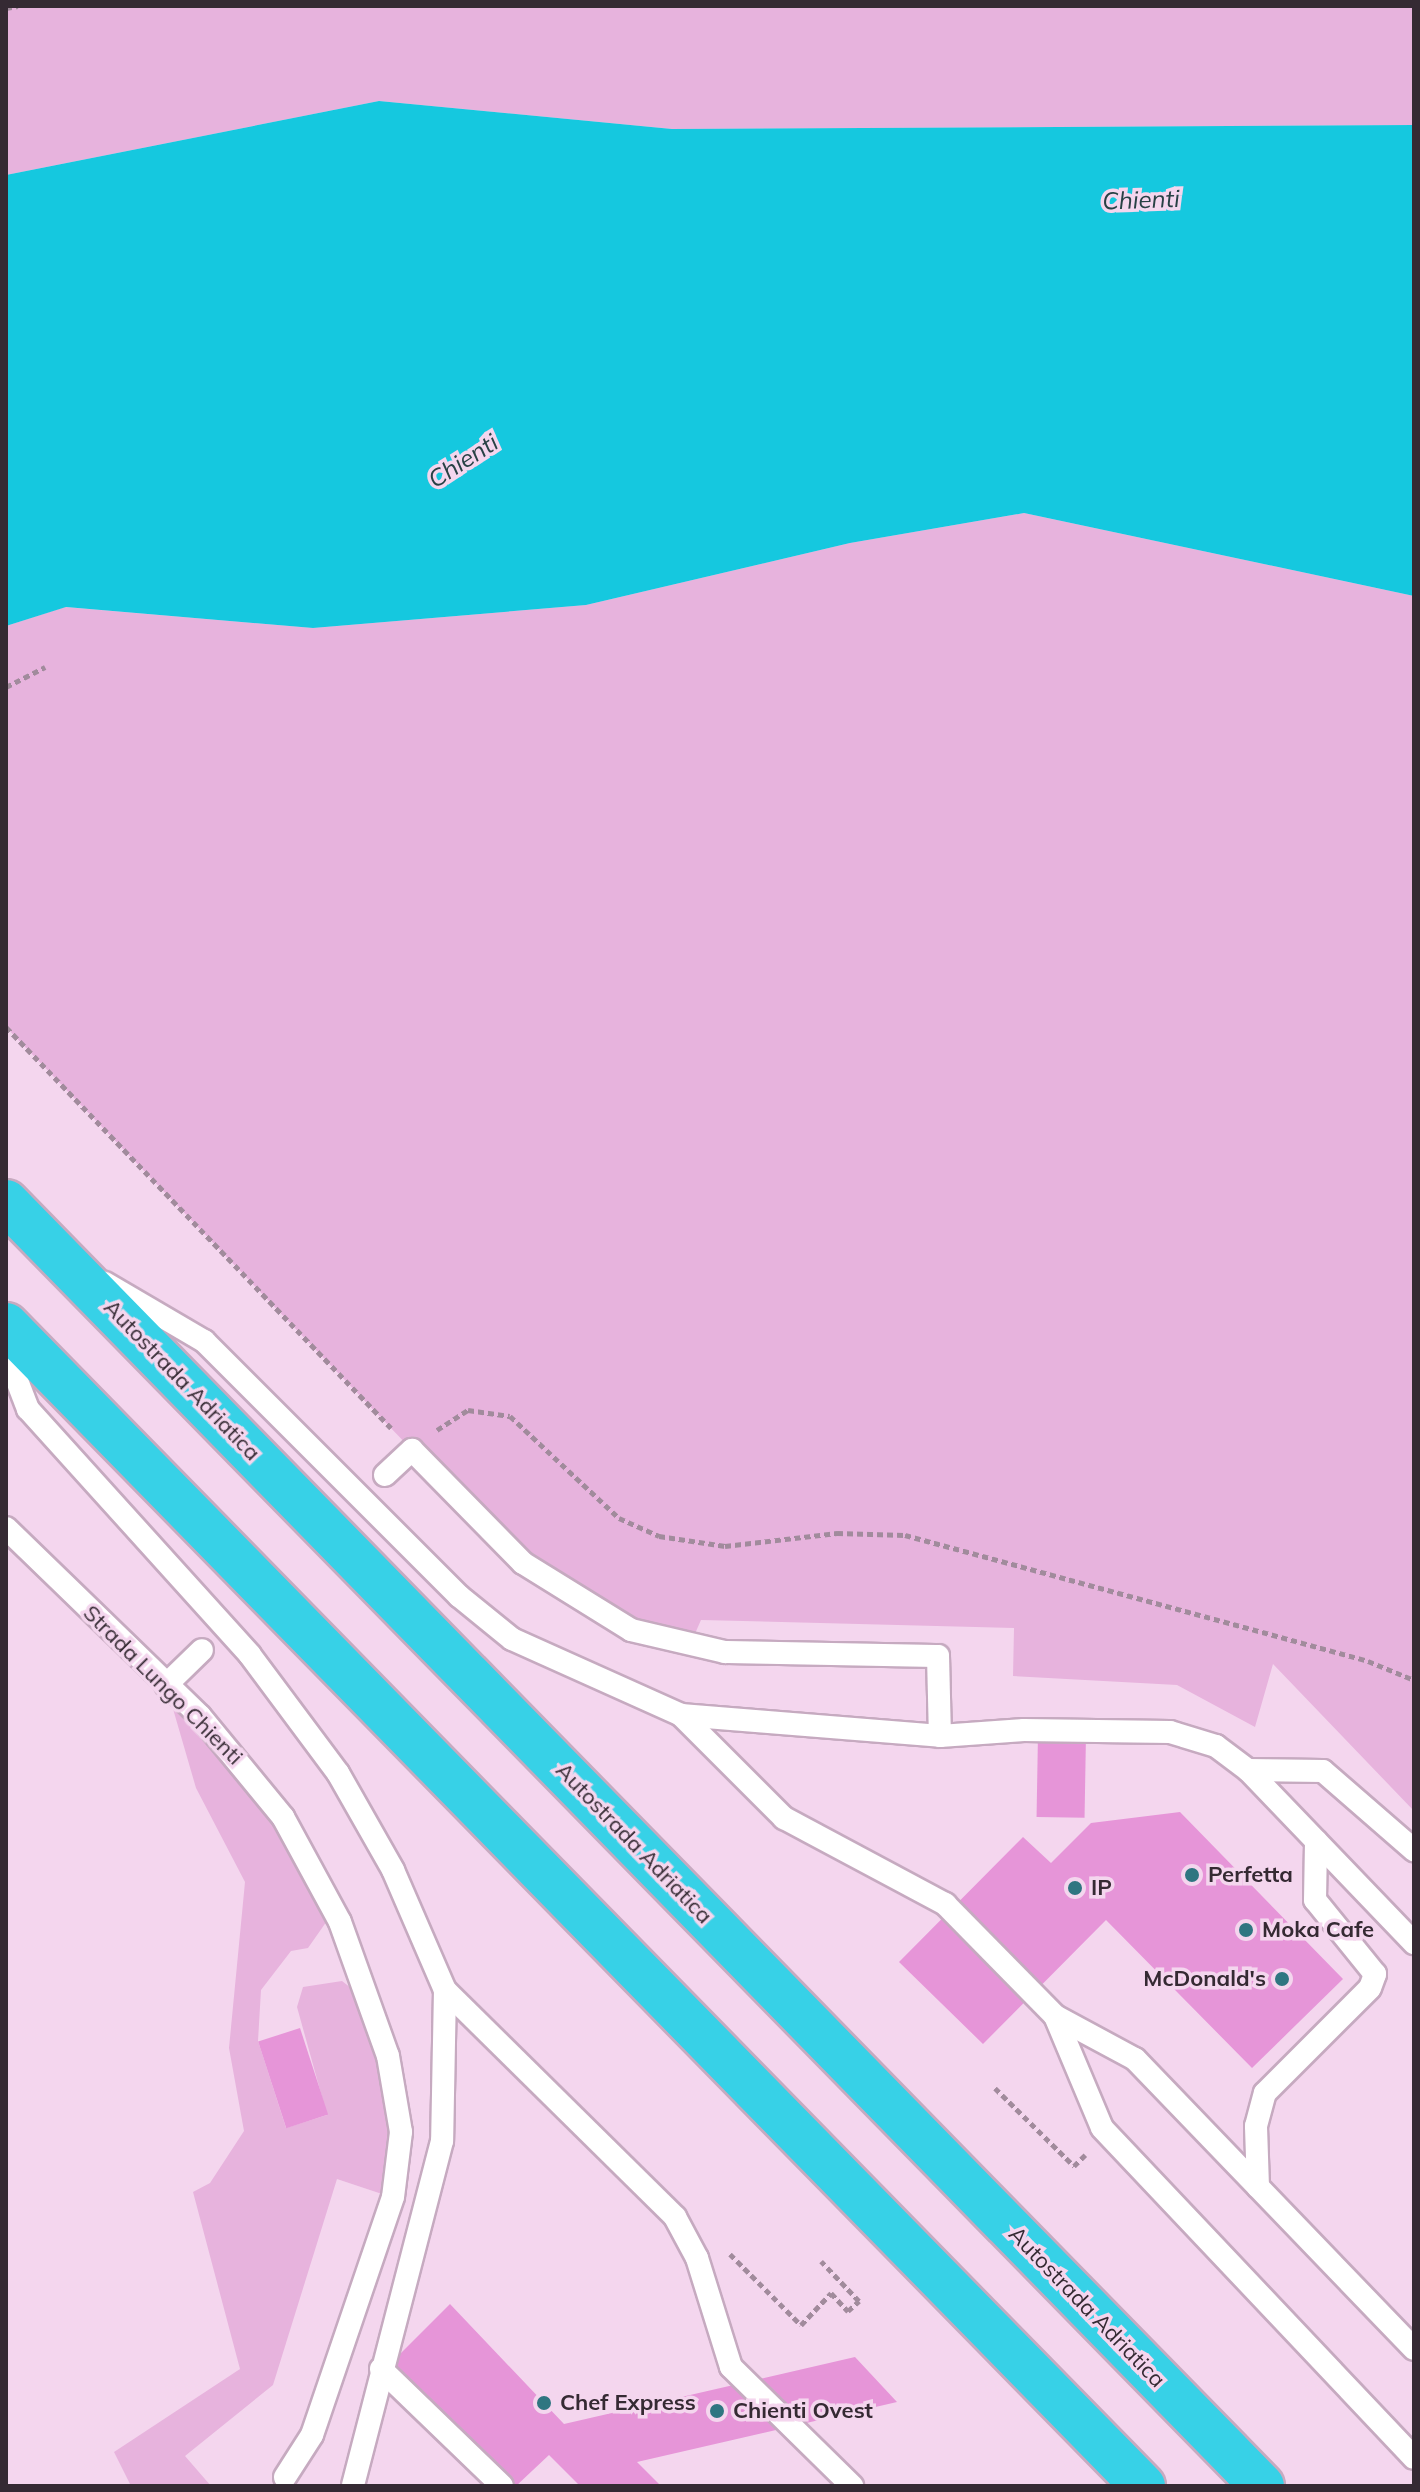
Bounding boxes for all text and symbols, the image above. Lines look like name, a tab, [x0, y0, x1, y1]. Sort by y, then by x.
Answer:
water label: Chienti	[1102, 184, 1180, 216]
water label: Chienti	[423, 428, 503, 494]
street label: Autostrada Adriatica	[98, 1294, 266, 1466]
street label: Strada Lungo Chienti	[78, 1600, 248, 1770]
street label: Autostrada Adriatica	[550, 1757, 718, 1929]
place label: Perfetta	[1208, 1862, 1293, 1888]
marker: Perfetta	[1183, 1866, 1201, 1884]
place label: IP	[1091, 1875, 1112, 1901]
marker: IP	[1066, 1879, 1084, 1897]
place label: Moka Cafe	[1262, 1917, 1374, 1943]
marker: Moka Cafe	[1237, 1921, 1255, 1939]
place label: McDonald's	[1143, 1966, 1266, 1992]
marker: McDonald's	[1273, 1970, 1291, 1988]
street label: Autostrada Adriatica	[1003, 2221, 1171, 2393]
place label: Chef Express	[560, 2390, 696, 2416]
marker: Chef Express	[535, 2394, 553, 2412]
place label: Chienti Ovest	[733, 2398, 873, 2424]
marker: Chienti Ovest	[708, 2402, 726, 2420]

